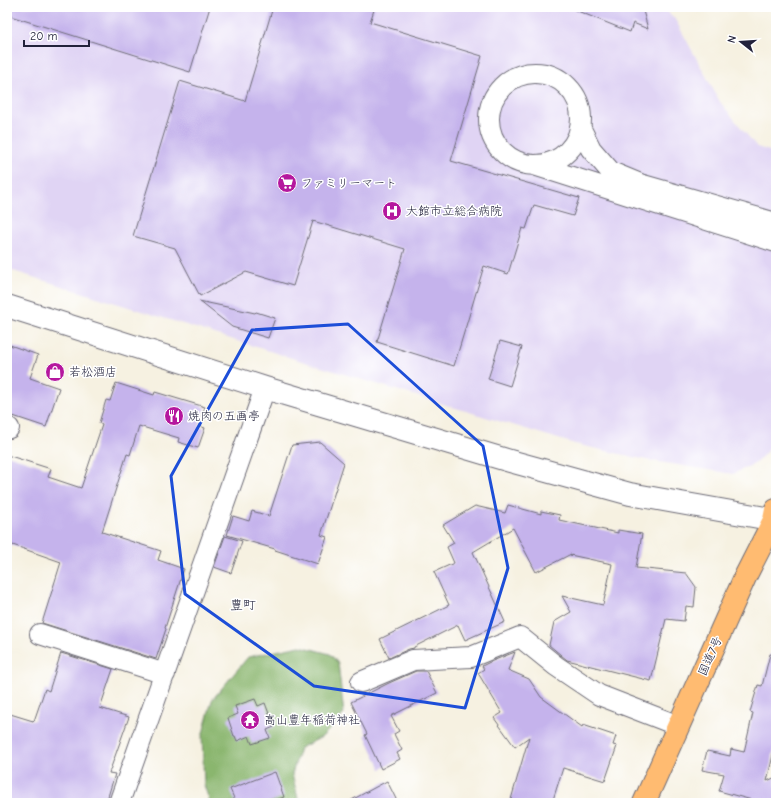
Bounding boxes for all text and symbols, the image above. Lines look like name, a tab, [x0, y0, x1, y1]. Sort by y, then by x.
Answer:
scale bar	[24, 22, 89, 48]
north arrow	[721, 22, 761, 62]
text: 20 m	[30, 29, 58, 43]
text: N	[725, 34, 739, 45]
supermarket icon: ファミリーマート	[276, 172, 298, 194]
place label: ファミリーマート	[301, 176, 397, 190]
hospital icon: 大館市立総合病院	[381, 200, 403, 222]
place label: 大館市立総合病院	[406, 204, 502, 218]
shop icon: 若松酒店	[44, 361, 66, 383]
place label: 若松酒店	[69, 365, 117, 379]
restaurant icon: 焼肉の五画亭	[163, 405, 185, 427]
place label: 焼肉の五画亭	[188, 409, 260, 423]
district label: 豊町	[230, 597, 256, 612]
street label: 国道7号	[695, 634, 725, 678]
temple icon: 高山豊年稲荷神社	[239, 709, 261, 731]
place label: 高山豊年稲荷神社	[264, 713, 360, 727]

